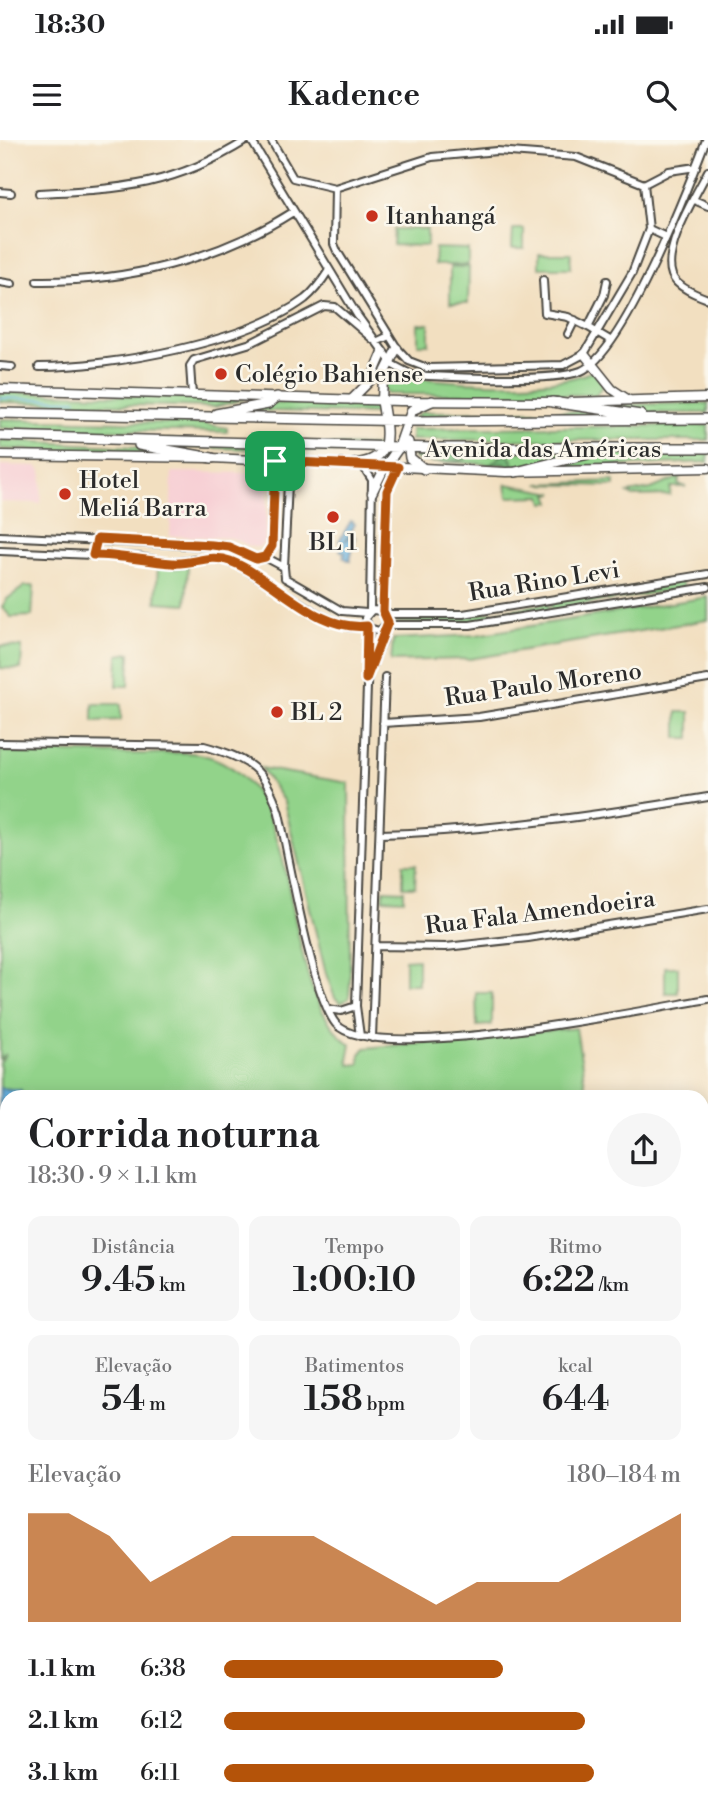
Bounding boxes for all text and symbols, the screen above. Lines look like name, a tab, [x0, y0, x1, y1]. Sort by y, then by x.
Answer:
text: 18:30	[35, 9, 105, 41]
text: Kadence	[288, 75, 420, 115]
icon: menu	[28, 76, 66, 114]
icon: search	[642, 76, 680, 114]
place label: Itanhangá	[386, 202, 497, 232]
marker: Itanhangá	[364, 208, 380, 224]
place label: Colégio Bahiense	[235, 360, 423, 390]
marker: Colégio Bahiense	[213, 366, 229, 382]
pin	[245, 431, 305, 491]
street label: Avenida das Américas	[424, 435, 661, 465]
icon: arrive	[256, 442, 294, 480]
place label: Hotel Meliá Barra	[79, 466, 208, 524]
marker: Hotel Meliá Barra	[57, 486, 73, 502]
marker: BL 1	[325, 509, 341, 525]
place label: BL 1	[308, 528, 358, 558]
street label: Rua Rino Levi	[467, 555, 622, 609]
street label: Rua Paulo Moreno	[443, 656, 644, 714]
place label: BL 2	[290, 698, 342, 728]
marker: BL 2	[269, 704, 285, 720]
street label: Rua Fala Amendoeira	[423, 884, 658, 942]
text: Corrida noturna	[28, 1112, 320, 1159]
button: share	[607, 1113, 681, 1187]
text: 18:30 · 9 × 1.1 km	[28, 1162, 197, 1190]
text: Distância	[92, 1235, 175, 1259]
text: Tempo	[325, 1235, 384, 1259]
text: Ritmo	[549, 1235, 602, 1259]
text: 9.45	[81, 1259, 155, 1302]
text: 1:00:10	[293, 1259, 416, 1302]
text: 6:22	[522, 1259, 595, 1302]
text: km	[155, 1273, 186, 1297]
text: /km	[595, 1273, 629, 1297]
text: Elevação	[95, 1354, 172, 1378]
text: Batimentos	[305, 1354, 404, 1378]
text: kcal	[558, 1354, 593, 1378]
text: 54	[101, 1378, 145, 1421]
text: 158	[304, 1378, 363, 1421]
text: 644	[541, 1378, 610, 1421]
text: m	[145, 1392, 166, 1416]
text: bpm	[363, 1392, 405, 1416]
text: Elevação	[28, 1461, 121, 1489]
text: 180–184 m	[567, 1461, 681, 1489]
text: 1.1 km	[28, 1655, 96, 1683]
text: 6:38	[140, 1655, 186, 1683]
text: 2.1 km	[28, 1707, 99, 1735]
text: 6:12	[140, 1707, 183, 1735]
text: 3.1 km	[28, 1759, 98, 1787]
text: 6:11	[140, 1759, 180, 1787]

